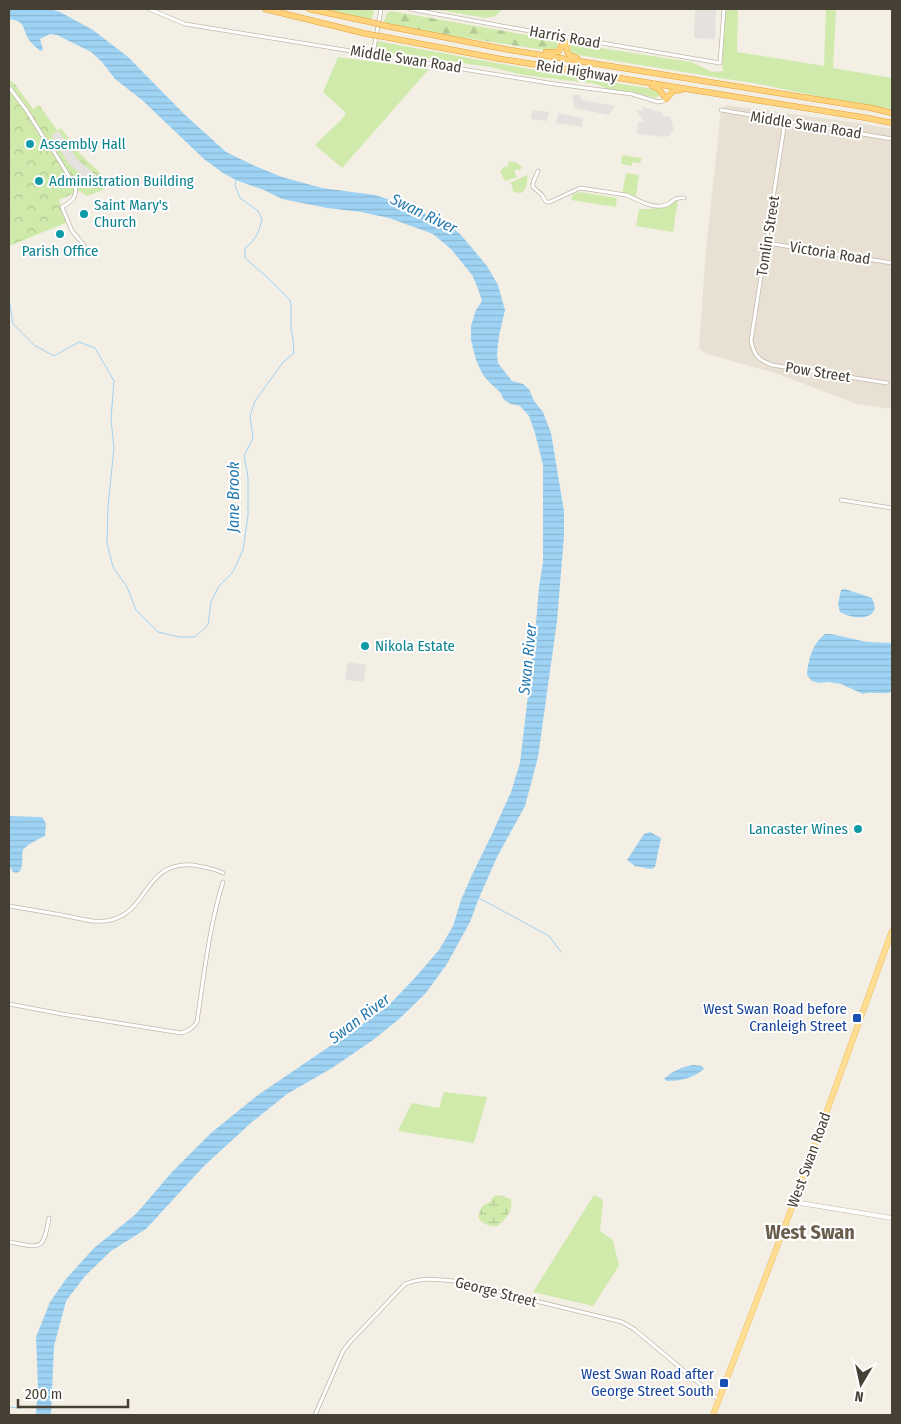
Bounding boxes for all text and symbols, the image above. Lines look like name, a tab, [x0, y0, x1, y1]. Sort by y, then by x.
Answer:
street label: Harris Road	[528, 22, 602, 52]
street label: Middle Swan Road	[349, 41, 463, 77]
street label: Reid Highway	[535, 56, 619, 86]
street label: Middle Swan Road	[749, 107, 863, 143]
place label: Assembly Hall	[40, 135, 126, 153]
marker: Assembly Hall	[24, 138, 36, 150]
place label: Administration Building	[49, 172, 194, 190]
marker: Administration Building	[33, 175, 45, 187]
water label: Swan River	[387, 189, 460, 238]
street label: Tomlin Street	[753, 194, 783, 278]
place label: Saint Mary's Church	[94, 196, 168, 231]
marker: Saint Mary's Church	[78, 208, 90, 220]
marker: Parish Office	[54, 228, 66, 240]
street label: Victoria Road	[788, 238, 872, 268]
place label: Parish Office	[22, 242, 98, 260]
street label: Pow Street	[784, 358, 852, 386]
water label: Jane Brook	[224, 461, 243, 533]
water label: Swan River	[514, 622, 541, 697]
place label: Nikola Estate	[375, 637, 455, 655]
marker: Nikola Estate	[359, 640, 371, 652]
place label: Lancaster Wines	[749, 820, 848, 838]
marker: Lancaster Wines	[852, 823, 864, 835]
water label: Swan River	[324, 989, 394, 1048]
place label: West Swan Road before Cranleigh Street	[703, 1000, 847, 1035]
marker: West Swan Road before Cranleigh Street	[851, 1012, 863, 1024]
street label: West Swan Road	[783, 1110, 835, 1210]
district label: West Swan	[765, 1220, 855, 1244]
street label: George Street	[453, 1273, 539, 1311]
north arrow	[836, 1359, 886, 1409]
place label: West Swan Road after George Street South	[581, 1365, 715, 1400]
scale bar	[18, 1376, 128, 1408]
marker: West Swan Road after George Street South	[718, 1377, 730, 1389]
text: 200 m	[25, 1385, 62, 1403]
text: N	[854, 1387, 865, 1405]

